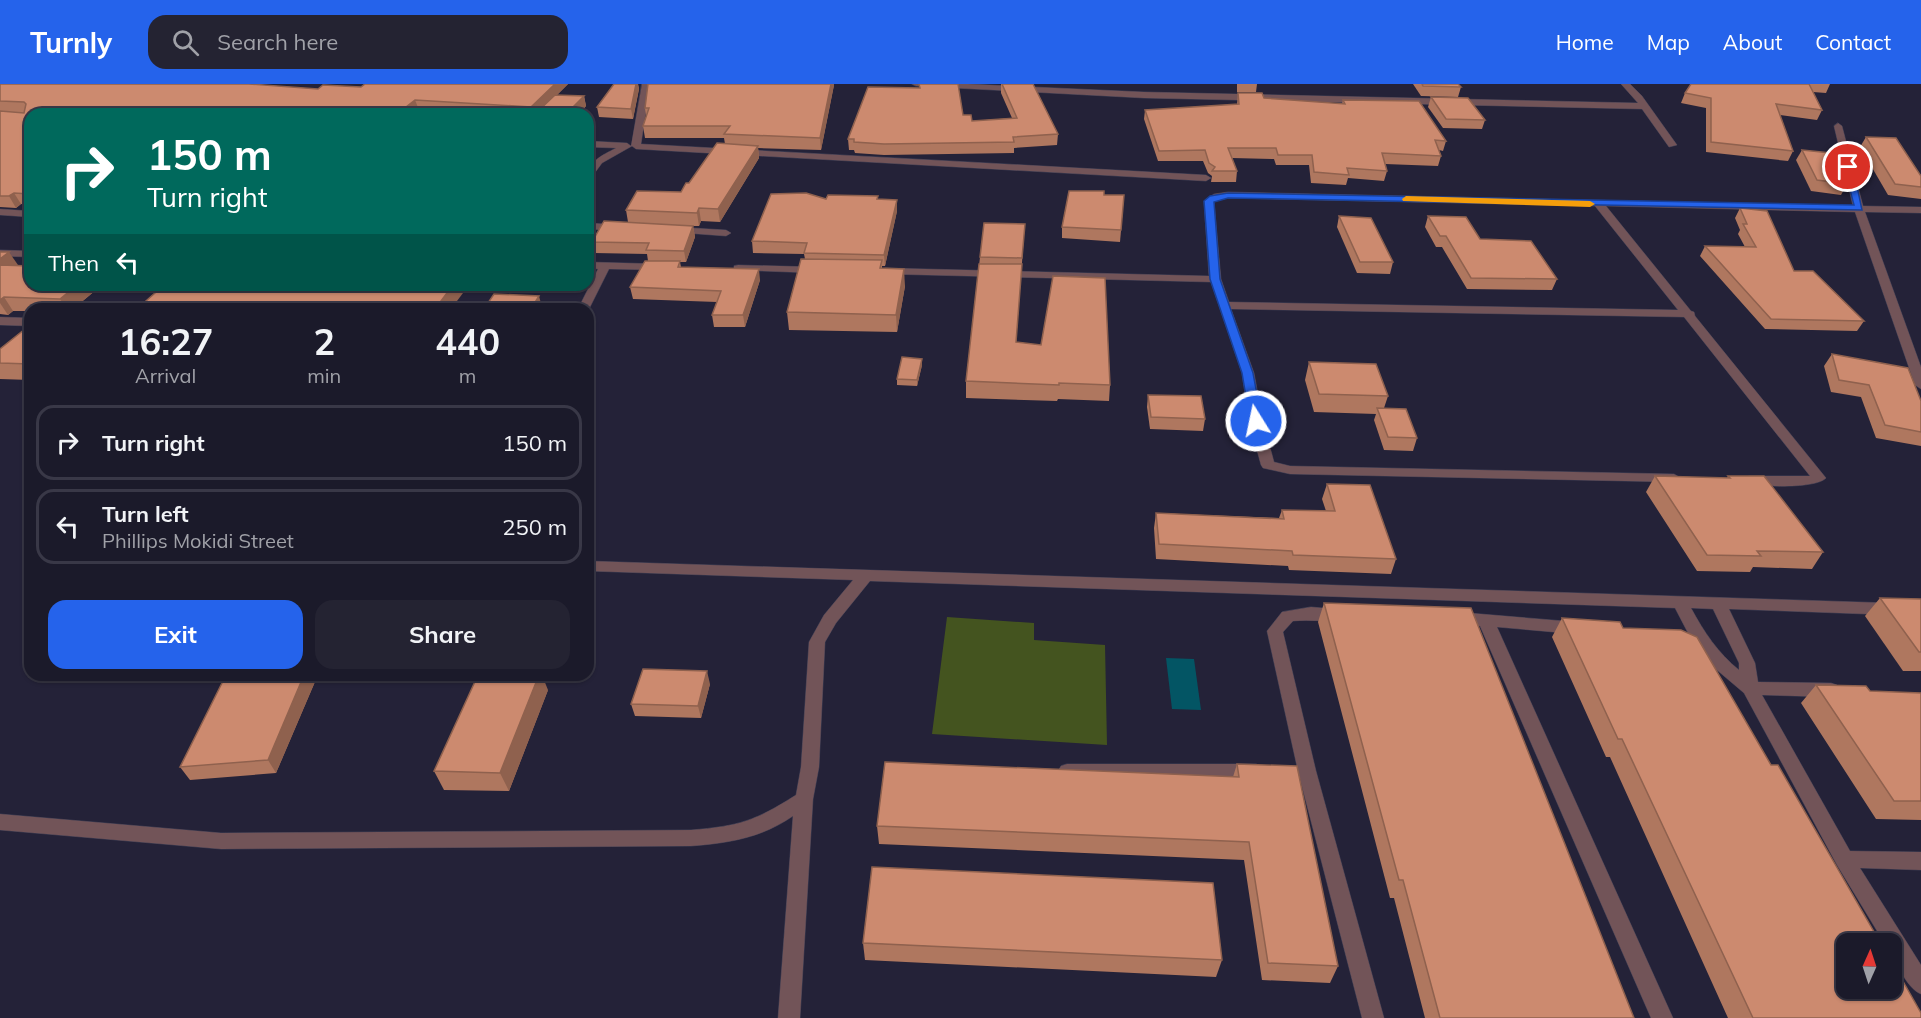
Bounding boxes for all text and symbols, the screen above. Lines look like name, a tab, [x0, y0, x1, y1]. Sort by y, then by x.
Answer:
search box	[148, 15, 568, 69]
text: Turnly	[30, 25, 112, 60]
icon: search	[169, 26, 202, 59]
text: Search here	[217, 28, 338, 56]
text: Home	[1556, 29, 1614, 55]
text: Map	[1647, 29, 1690, 55]
text: About	[1723, 29, 1782, 55]
text: Contact	[1815, 29, 1891, 55]
text: 150 m	[147, 128, 272, 181]
icon: right	[48, 132, 126, 210]
pin	[1822, 141, 1873, 192]
icon: arrive	[1831, 150, 1864, 183]
text: Turn right	[147, 180, 267, 214]
icon: left	[111, 246, 144, 279]
text: Then	[48, 249, 99, 277]
text: 16:27	[118, 319, 213, 364]
text: 2	[313, 319, 335, 364]
text: 440	[435, 319, 500, 364]
text: Arrival	[135, 363, 196, 388]
text: min	[307, 363, 341, 388]
text: m	[459, 363, 476, 388]
position arrow	[1224, 389, 1288, 453]
icon: right	[51, 426, 84, 459]
text: Turn right	[102, 429, 205, 457]
text: 150 m	[502, 429, 567, 457]
text: Turn left	[102, 500, 189, 528]
icon: left	[51, 510, 84, 543]
text: 250 m	[502, 513, 567, 541]
text: Phillips Mokidi Street	[102, 528, 294, 553]
button: Exit	[48, 600, 303, 669]
button: Share	[315, 600, 570, 669]
north arrow	[1836, 933, 1902, 999]
map controls	[1836, 933, 1902, 999]

